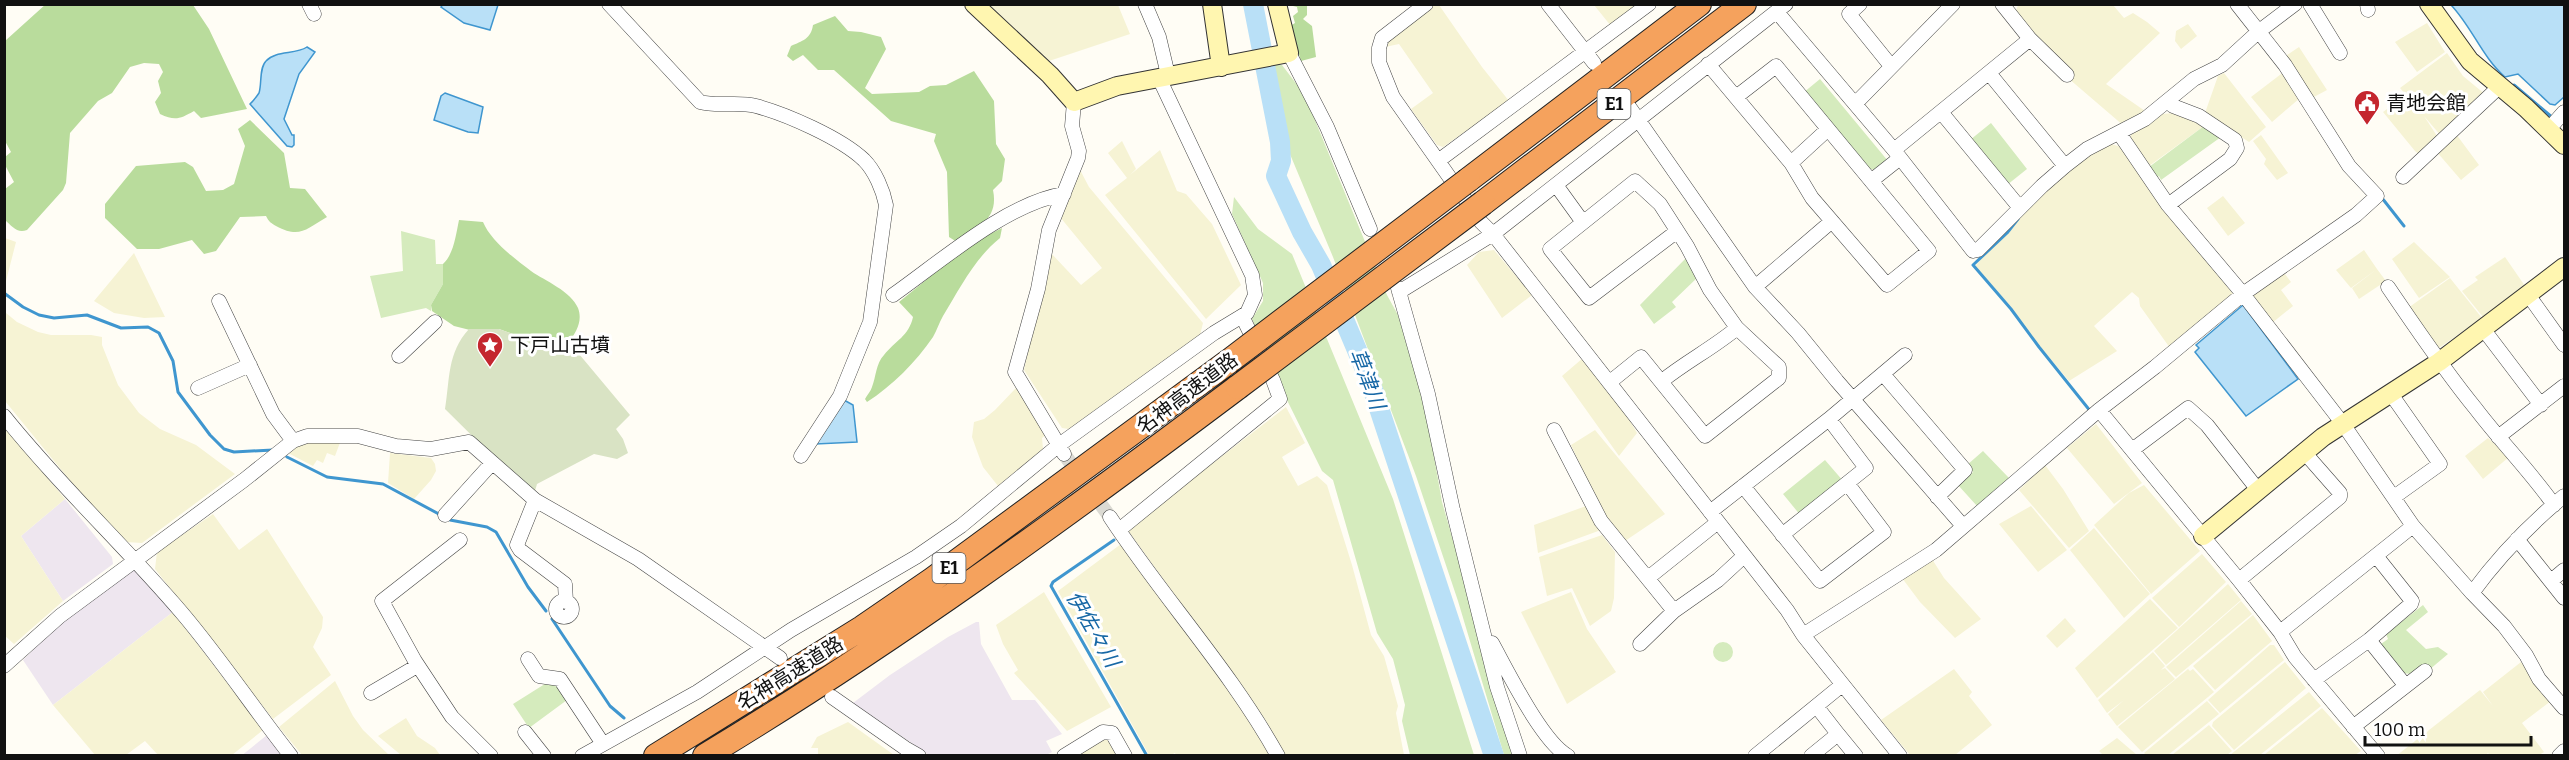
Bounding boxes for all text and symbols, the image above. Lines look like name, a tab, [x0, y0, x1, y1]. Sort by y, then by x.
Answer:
public building icon: 青地会館	[2352, 88, 2382, 126]
road number: E1	[1598, 89, 1630, 119]
place label: 青地会館	[2386, 91, 2466, 115]
place icon: 下戸山古墳	[475, 330, 505, 368]
place label: 下戸山古墳	[510, 333, 610, 357]
water label: 草津川	[1344, 345, 1391, 415]
street label: 名神高速道路	[1132, 347, 1242, 439]
road number: E1	[932, 553, 966, 583]
water label: 伊佐々川	[1061, 586, 1126, 674]
street label: 名神高速道路	[733, 631, 847, 715]
scale bar	[2365, 709, 2532, 747]
text: 100 m	[2374, 719, 2425, 741]

